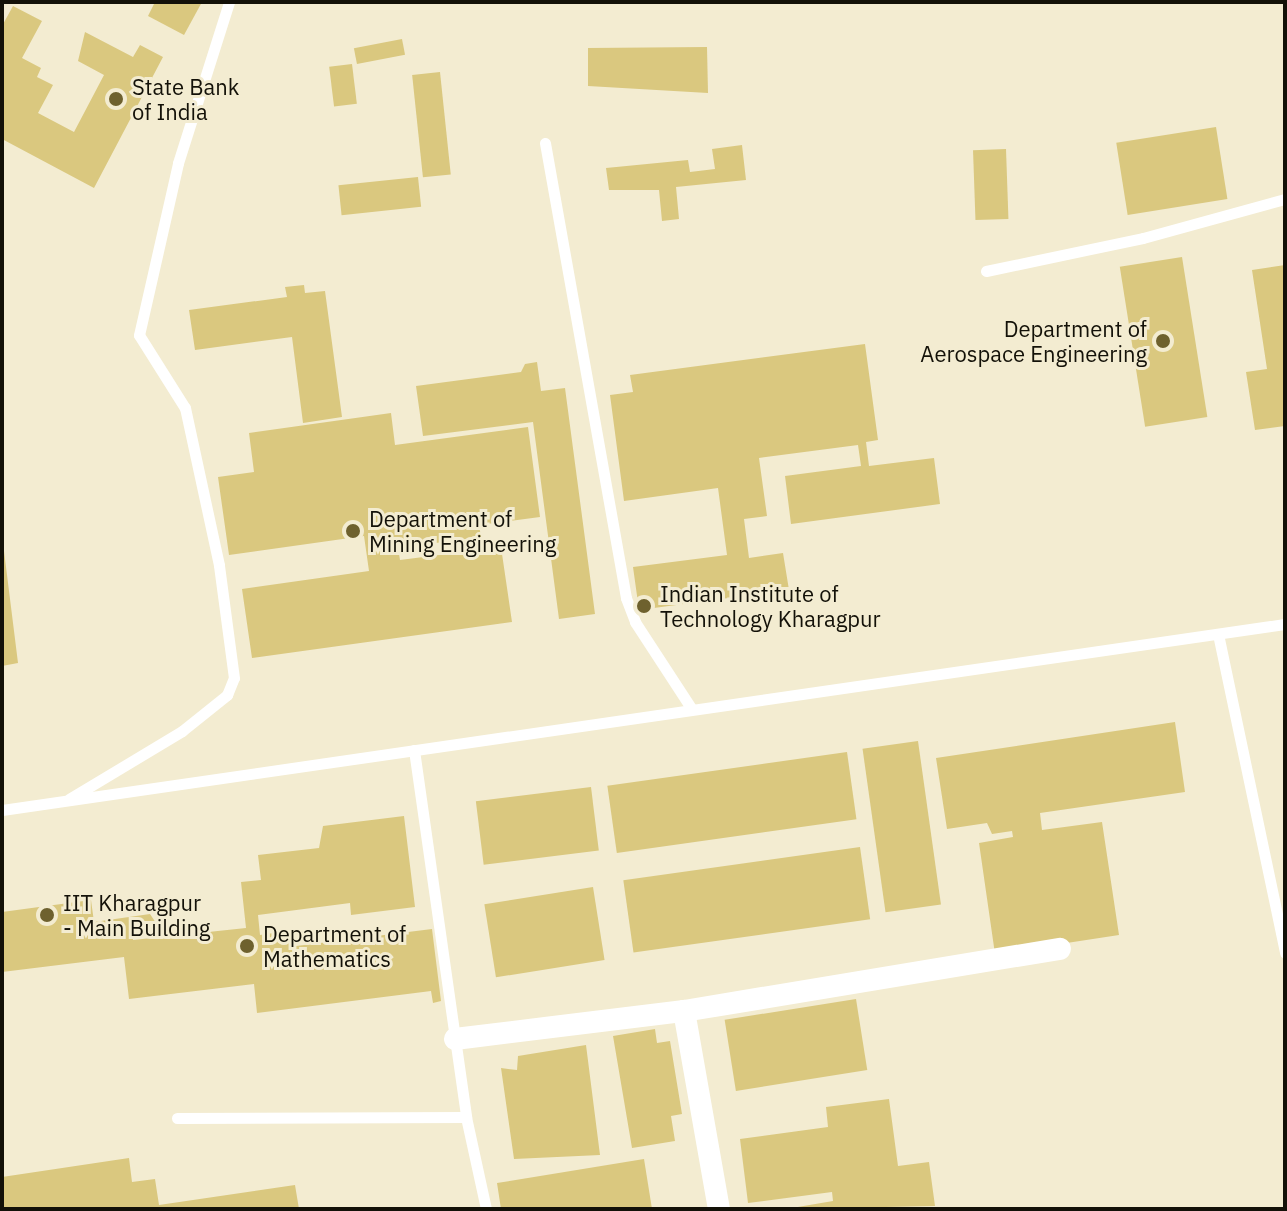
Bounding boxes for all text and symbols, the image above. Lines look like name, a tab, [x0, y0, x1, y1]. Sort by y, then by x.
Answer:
place label: State Bank of India	[132, 73, 239, 124]
marker: State Bank of India	[107, 90, 125, 108]
place label: Department of Aerospace Engineering	[920, 315, 1147, 366]
marker: Department of Aerospace Engineering	[1154, 332, 1172, 350]
place label: Department of Mining Engineering	[369, 505, 556, 556]
marker: Department of Mining Engineering	[344, 522, 362, 540]
place label: Indian Institute of Technology Kharagpur	[660, 580, 881, 632]
marker: Indian Institute of Technology Kharagpur	[635, 597, 653, 615]
place label: IIT Kharagpur - Main Building	[63, 889, 210, 940]
marker: IIT Kharagpur - Main Building	[38, 906, 56, 924]
place label: Department of Mathematics	[263, 920, 406, 972]
marker: Department of Mathematics	[238, 937, 256, 955]

